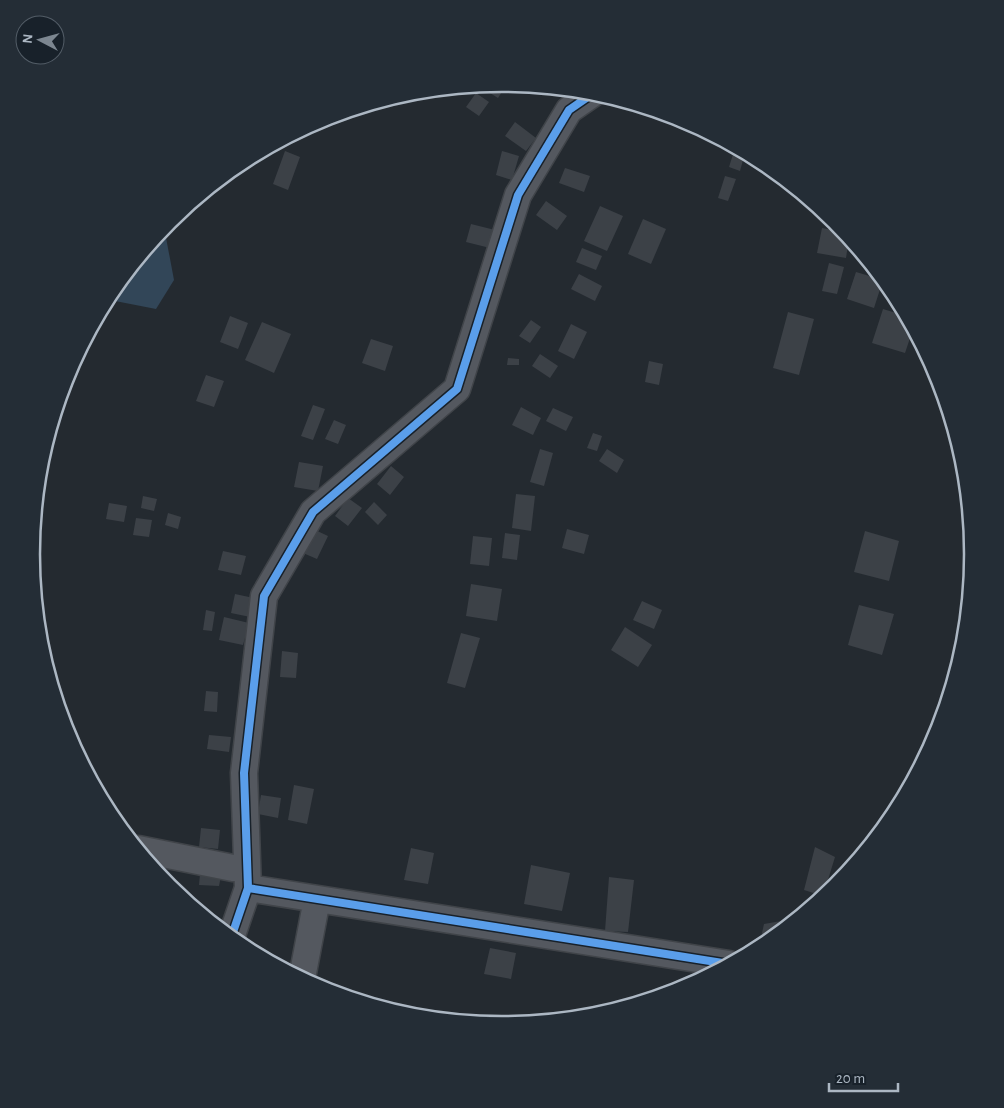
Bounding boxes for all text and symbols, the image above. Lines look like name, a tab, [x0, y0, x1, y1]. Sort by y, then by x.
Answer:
north arrow	[15, 15, 65, 65]
text: N	[21, 33, 36, 44]
scale bar	[829, 1060, 898, 1092]
text: 20 m	[836, 1071, 865, 1086]

